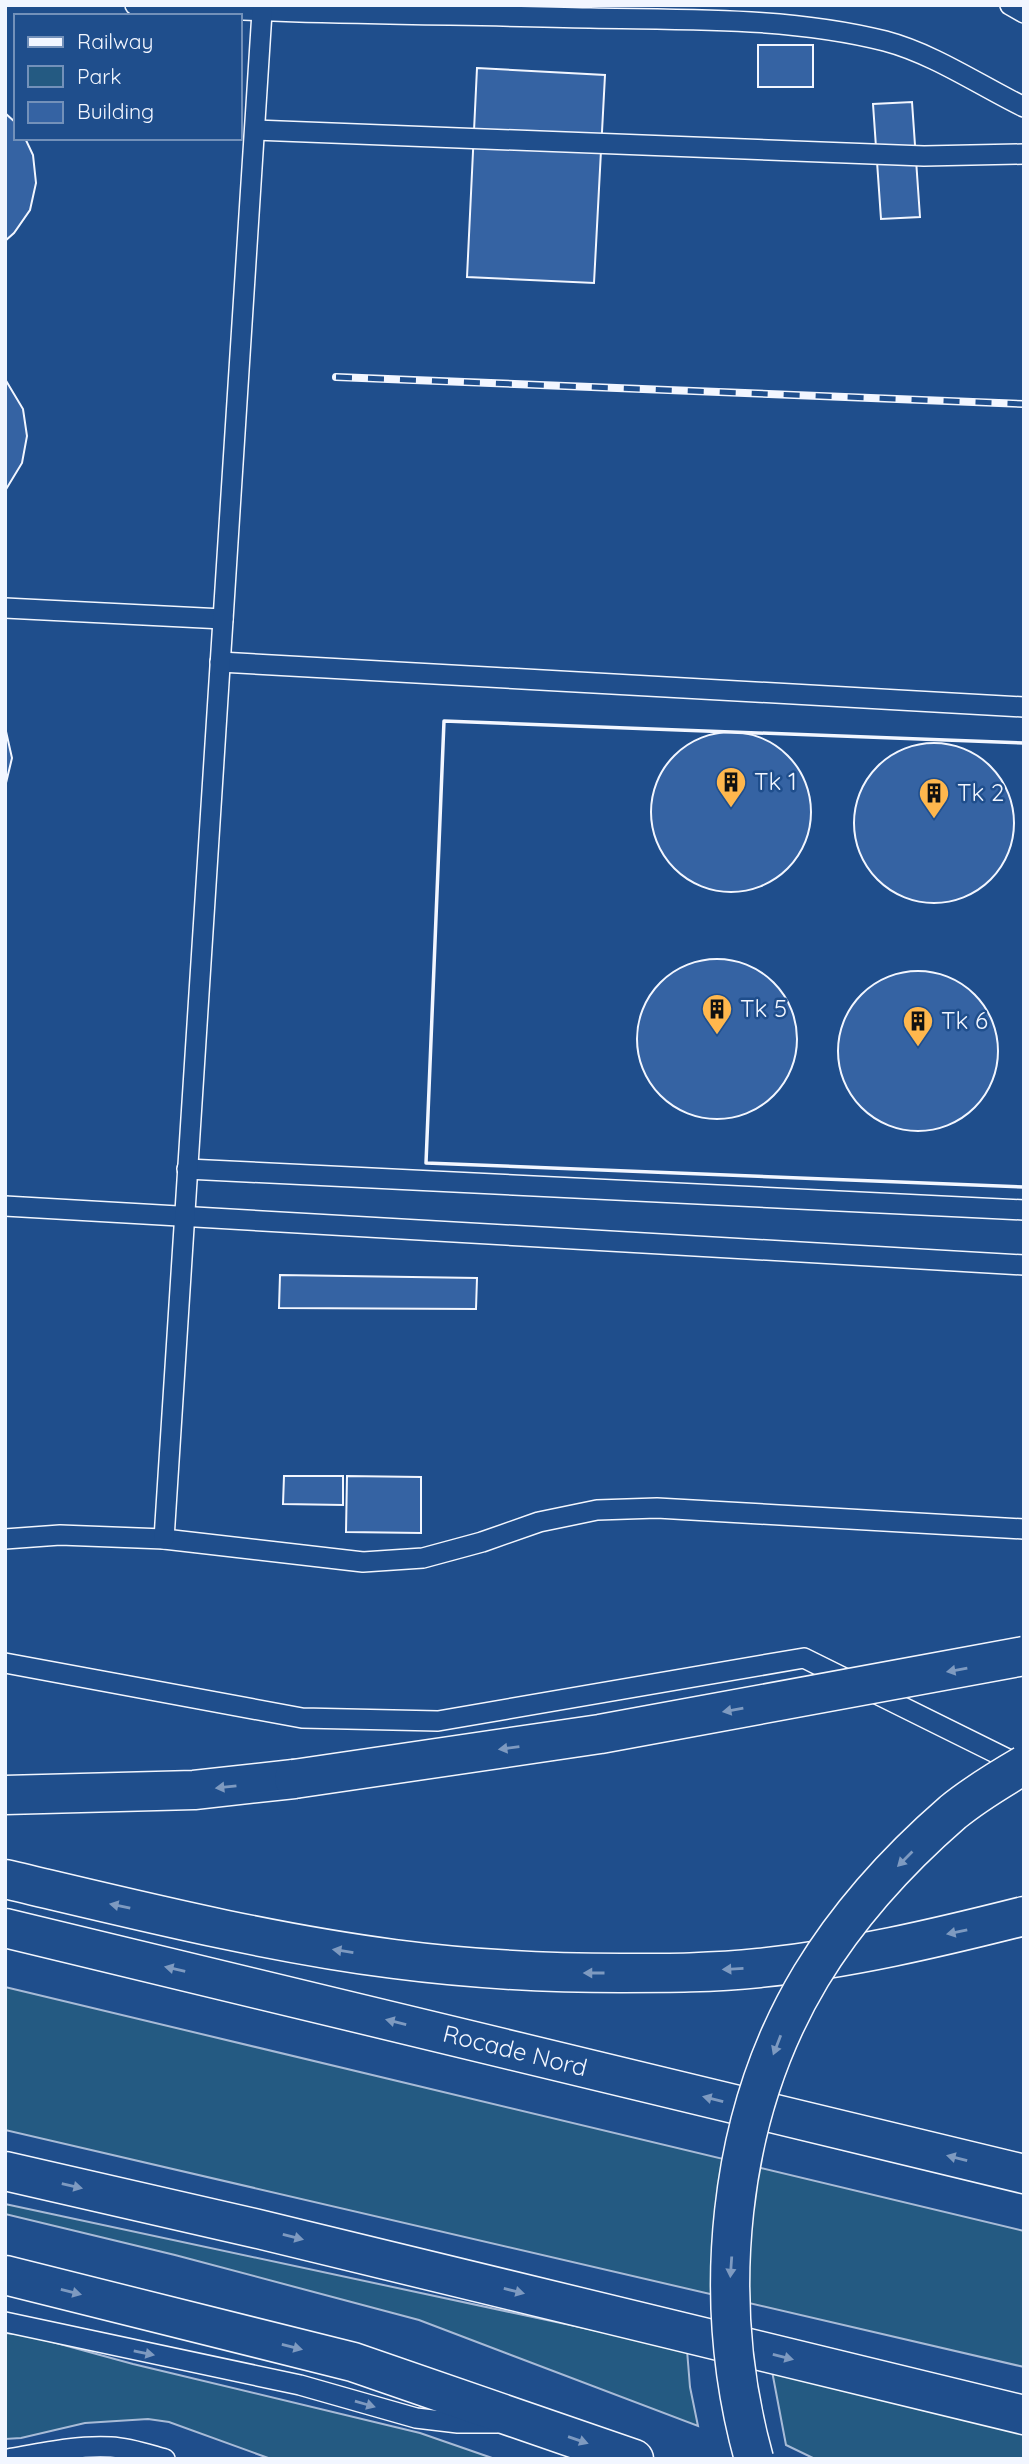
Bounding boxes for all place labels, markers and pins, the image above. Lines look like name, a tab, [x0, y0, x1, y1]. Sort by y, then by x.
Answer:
building icon: Tk 1	[714, 765, 748, 809]
place label: Tk 1	[754, 766, 797, 796]
building icon: Tk 2	[917, 776, 951, 820]
place label: Tk 2	[957, 777, 1004, 807]
building icon: Tk 5	[700, 992, 734, 1036]
place label: Tk 5	[740, 993, 787, 1023]
building icon: Tk 6	[901, 1004, 935, 1048]
place label: Tk 6	[941, 1005, 988, 1035]

